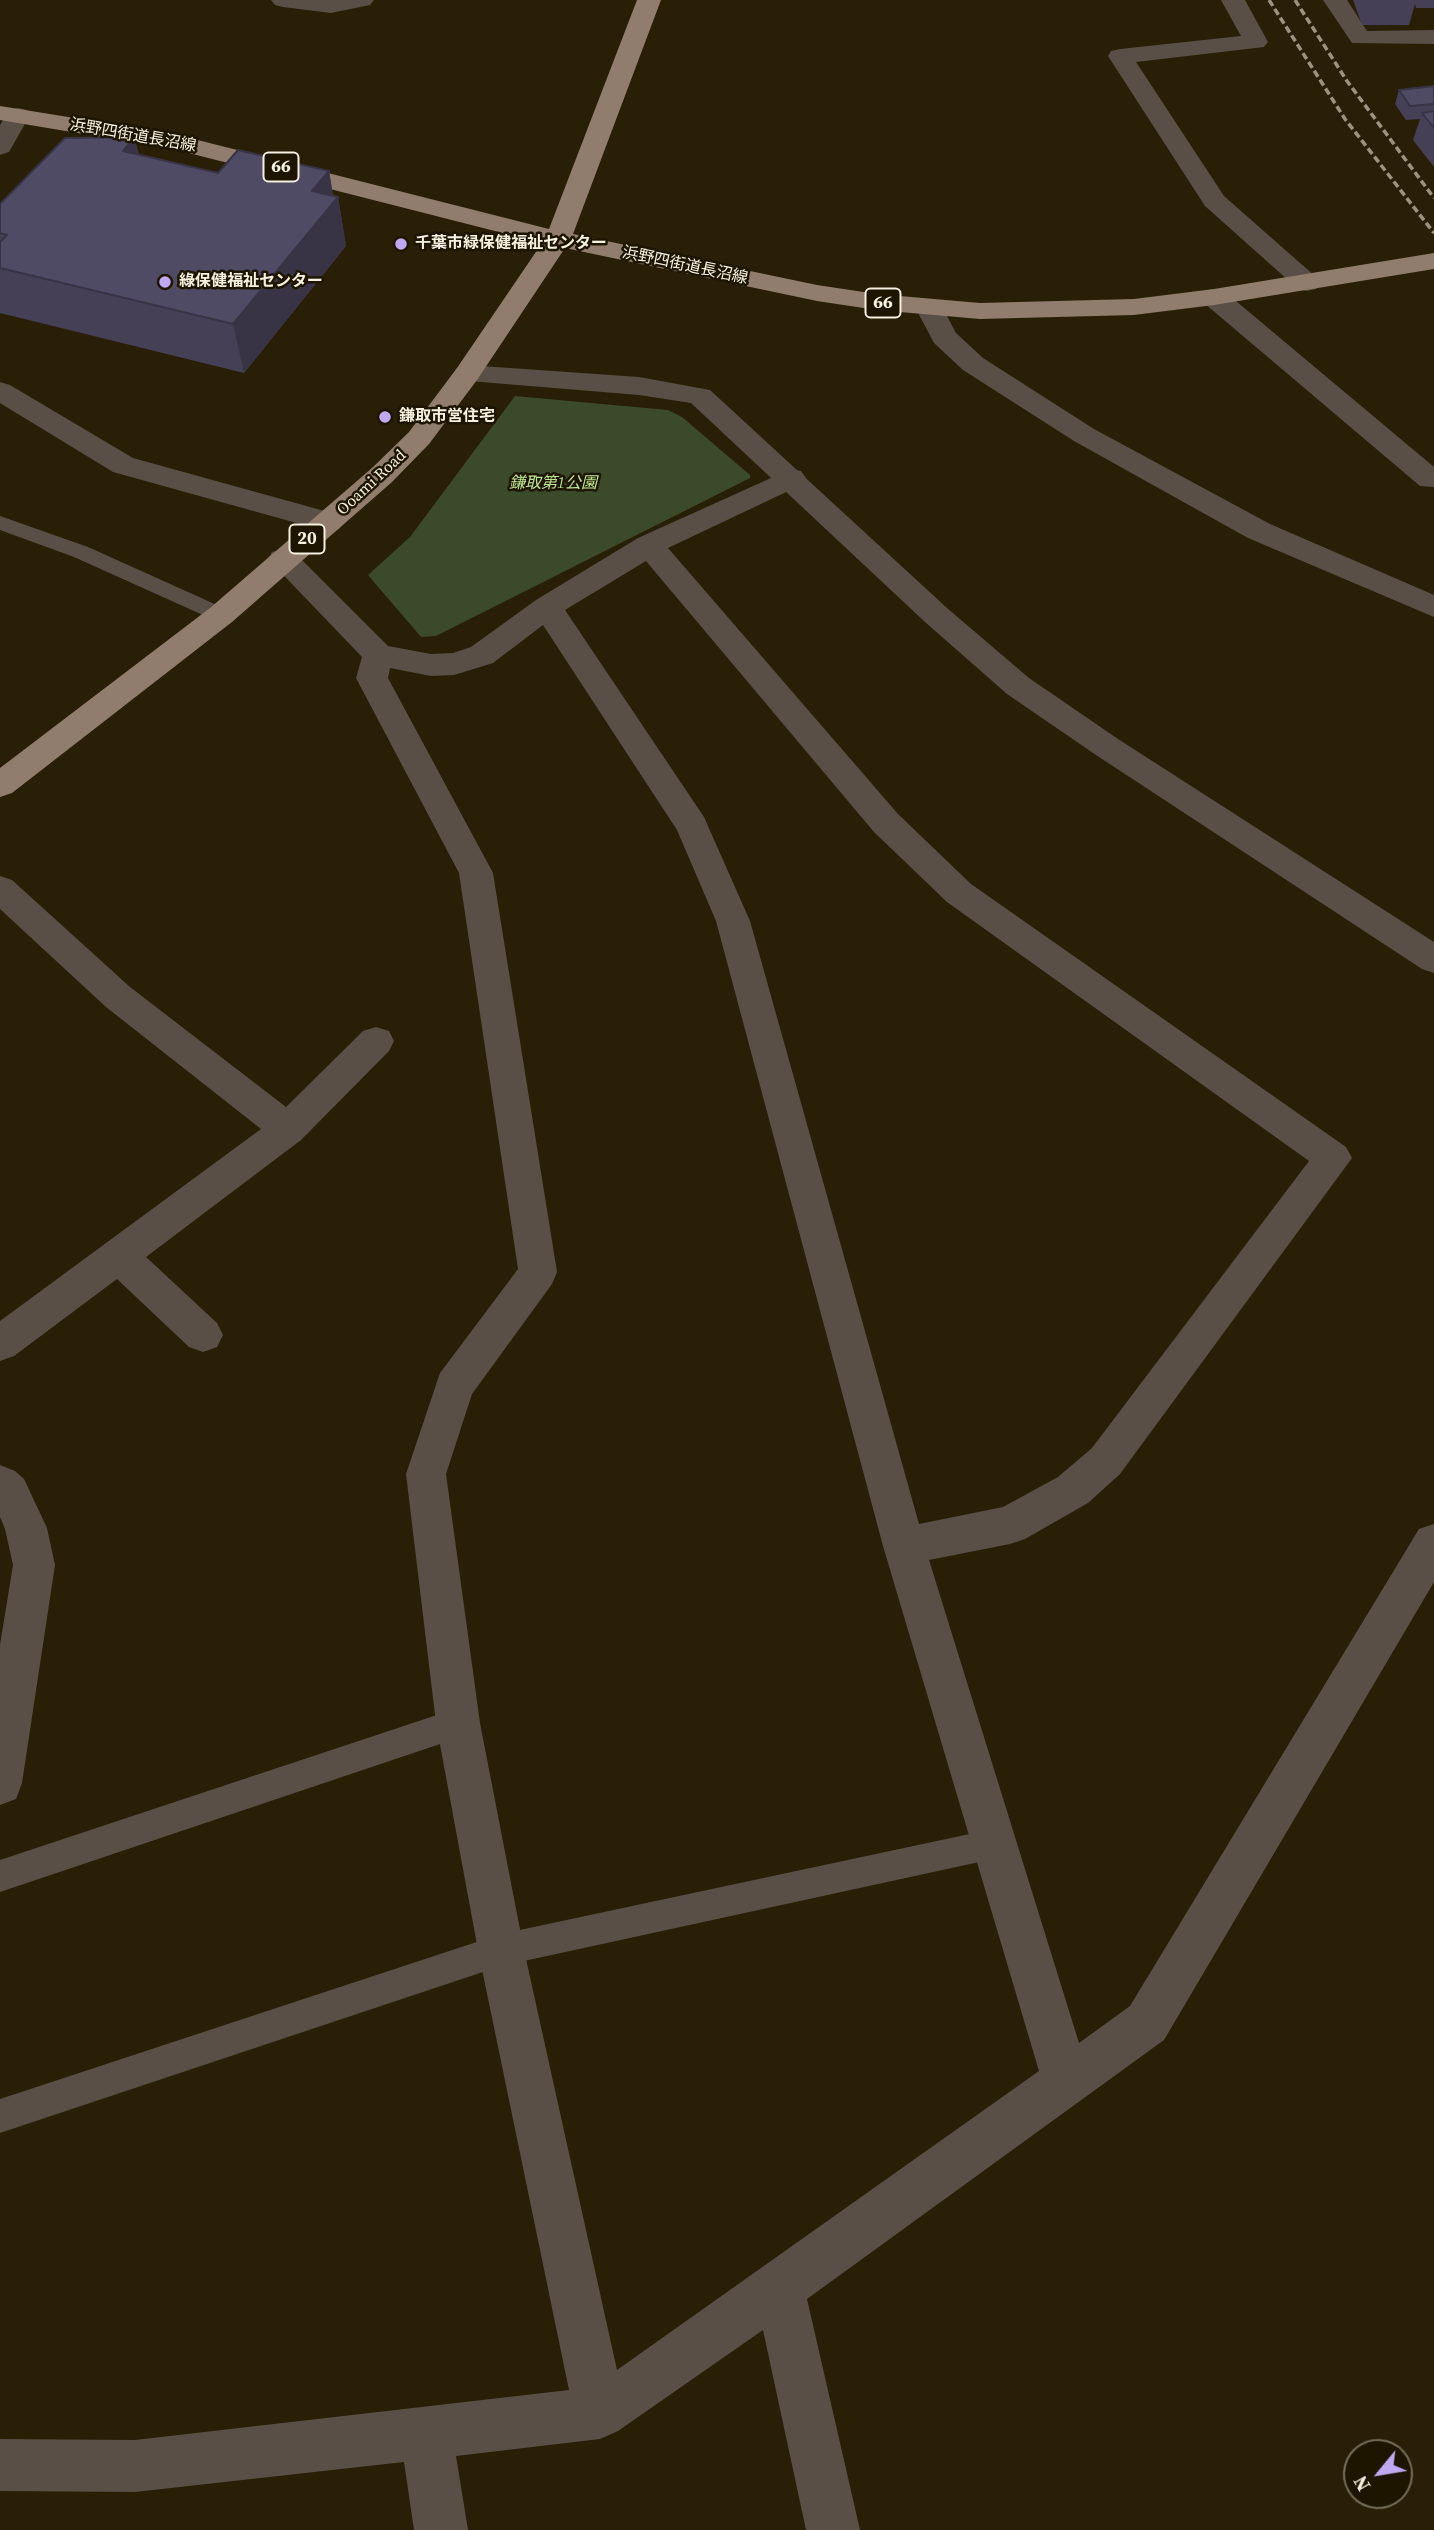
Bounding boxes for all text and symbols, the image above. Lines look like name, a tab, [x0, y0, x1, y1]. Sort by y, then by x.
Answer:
street label: 浜野四街道長沼線	[68, 115, 198, 157]
road number: 66	[264, 152, 298, 182]
place label: 千葉市緑保健福祉センター	[415, 234, 607, 254]
marker: 千葉市緑保健福祉センター	[393, 236, 409, 252]
street label: 浜野四街道長沼線	[620, 243, 750, 289]
place label: 綠保健福祉センター	[179, 272, 323, 292]
marker: 綠保健福祉センター	[157, 274, 173, 290]
road number: 66	[866, 288, 900, 318]
place label: 鎌取市営住宅	[399, 407, 495, 427]
marker: 鎌取市営住宅	[377, 409, 393, 425]
street label: Ooami Road	[334, 446, 410, 520]
park label: 鎌取第1公園	[509, 474, 597, 494]
road number: 20	[290, 524, 324, 554]
north arrow	[1343, 2439, 1413, 2509]
text: N	[1347, 2471, 1376, 2496]

